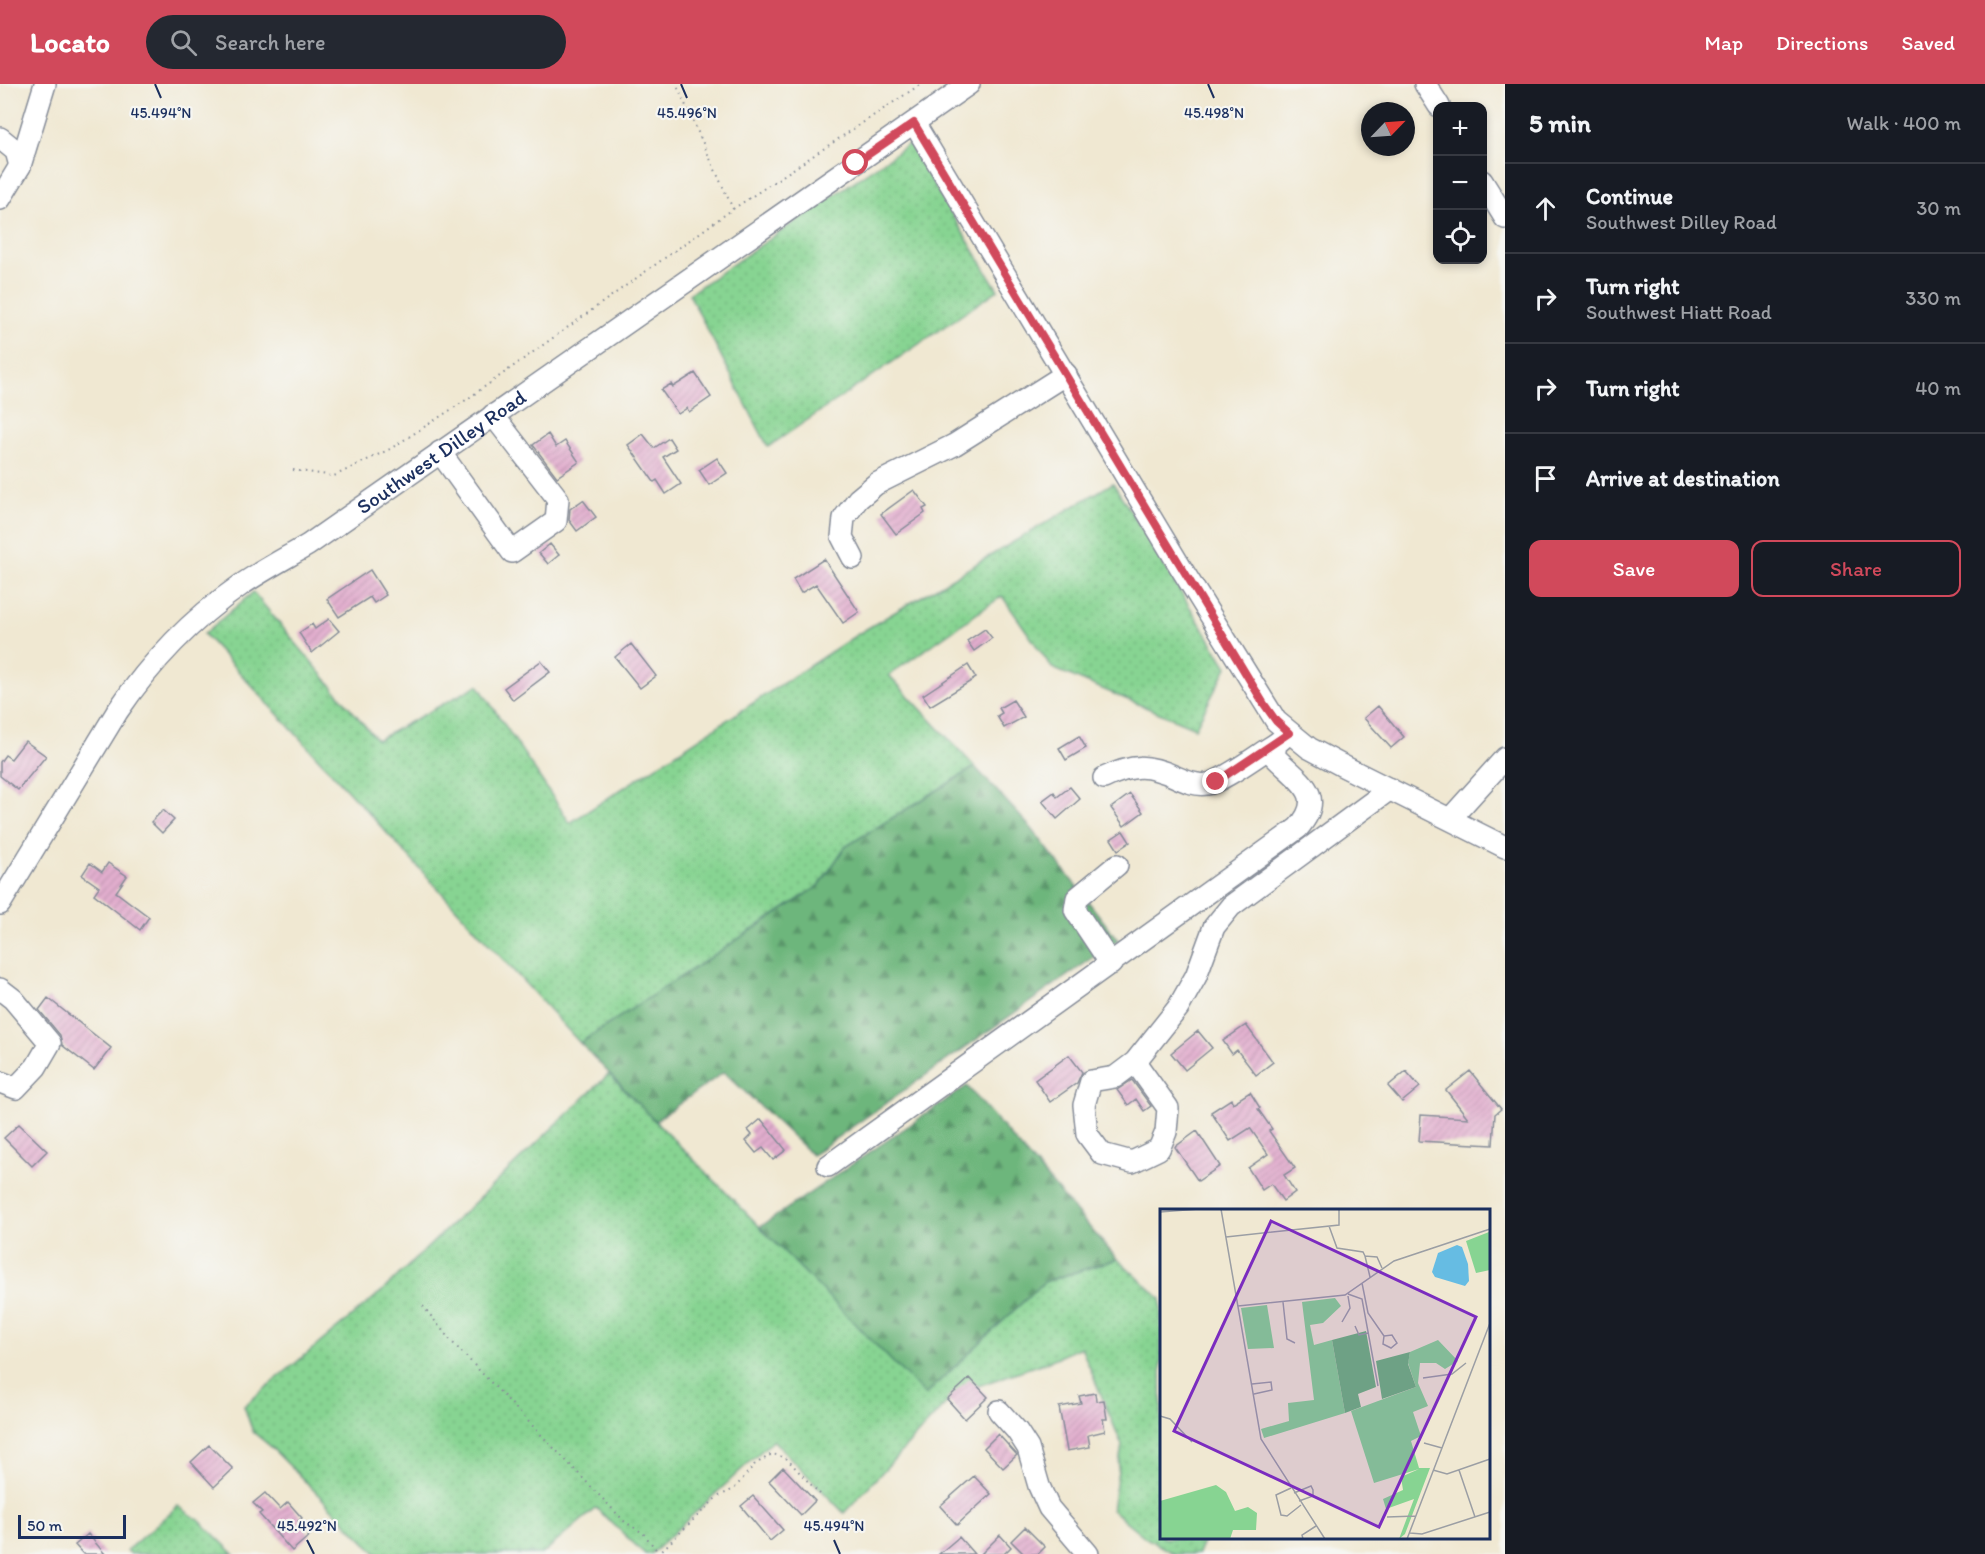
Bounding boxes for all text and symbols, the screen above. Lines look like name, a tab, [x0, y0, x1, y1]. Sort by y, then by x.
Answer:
search box	[146, 15, 566, 69]
text: Locato	[30, 25, 110, 59]
icon: search	[167, 26, 200, 59]
text: Search here	[215, 29, 325, 56]
text: Map	[1705, 30, 1743, 55]
text: Directions	[1776, 30, 1868, 55]
text: Saved	[1901, 30, 1955, 55]
north arrow	[1361, 102, 1415, 156]
map controls	[1433, 102, 1487, 264]
button: +	[1433, 102, 1487, 156]
text: 45.494°N	[130, 104, 192, 122]
text: 45.496°N	[657, 104, 717, 122]
text: 45.498°N	[1184, 104, 1244, 122]
text: 5 min	[1529, 107, 1591, 139]
text: Walk · 400 m	[1847, 111, 1961, 135]
route start	[842, 149, 868, 175]
button: −	[1433, 156, 1487, 210]
text: Continue	[1586, 183, 1673, 210]
icon: ahead	[1529, 192, 1562, 225]
text: 30 m	[1916, 196, 1961, 220]
button: locate	[1433, 210, 1487, 264]
text: Southwest Dilley Road	[1586, 210, 1777, 234]
text: Turn right	[1586, 273, 1680, 300]
icon: right	[1529, 282, 1562, 315]
text: 330 m	[1906, 286, 1961, 310]
text: Southwest Hiatt Road	[1586, 300, 1772, 324]
icon: right	[1529, 372, 1562, 405]
text: Turn right	[1586, 375, 1680, 402]
text: 40 m	[1915, 376, 1961, 400]
street label: Southwest Dilley Road	[352, 384, 531, 519]
icon: arrive	[1529, 462, 1562, 495]
text: Arrive at destination	[1586, 465, 1780, 492]
button: Save	[1529, 540, 1739, 597]
button: Share	[1751, 540, 1961, 597]
route end	[1202, 768, 1228, 794]
inset map	[1160, 1209, 1490, 1539]
scale bar	[18, 1512, 126, 1540]
text: 50 m	[27, 1516, 62, 1535]
text: 45.492°N	[277, 1517, 337, 1535]
text: 45.494°N	[803, 1517, 865, 1535]

